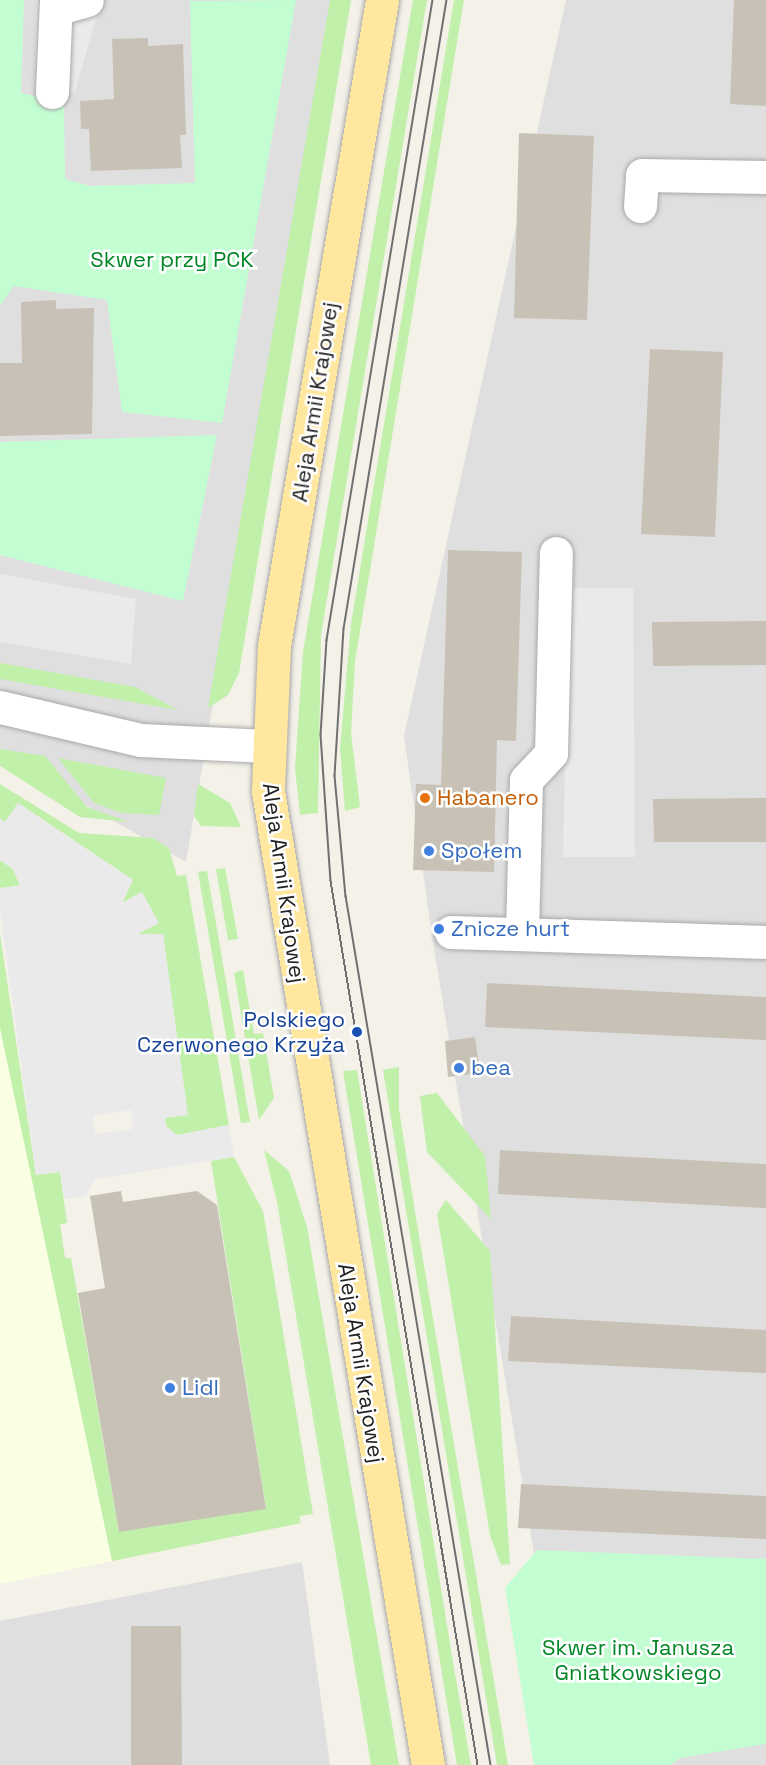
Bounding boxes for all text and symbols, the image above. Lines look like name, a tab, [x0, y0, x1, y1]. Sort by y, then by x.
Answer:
park label: Skwer przy PCK	[90, 247, 254, 273]
street label: Aleja Armii Krajowej	[286, 300, 344, 504]
street label: Aleja Armii Krajowej	[257, 781, 311, 985]
place label: Habanero	[437, 785, 539, 811]
marker: Habanero	[418, 791, 432, 805]
place label: Społem	[441, 838, 522, 864]
marker: Społem	[422, 844, 436, 858]
place label: Znicze hurt	[451, 916, 570, 942]
marker: Znicze hurt	[432, 922, 446, 936]
place label: Polskiego Czerwonego Krzyża	[137, 1006, 345, 1058]
marker: Polskiego Czerwonego Krzyża	[350, 1025, 364, 1039]
place label: bea	[471, 1055, 511, 1081]
marker: bea	[452, 1061, 466, 1075]
street label: Aleja Armii Krajowej	[332, 1261, 390, 1465]
place label: Lidl	[182, 1375, 219, 1401]
marker: Lidl	[163, 1381, 177, 1395]
park label: Skwer im. Janusza Gniatkowskiego	[542, 1634, 734, 1686]

